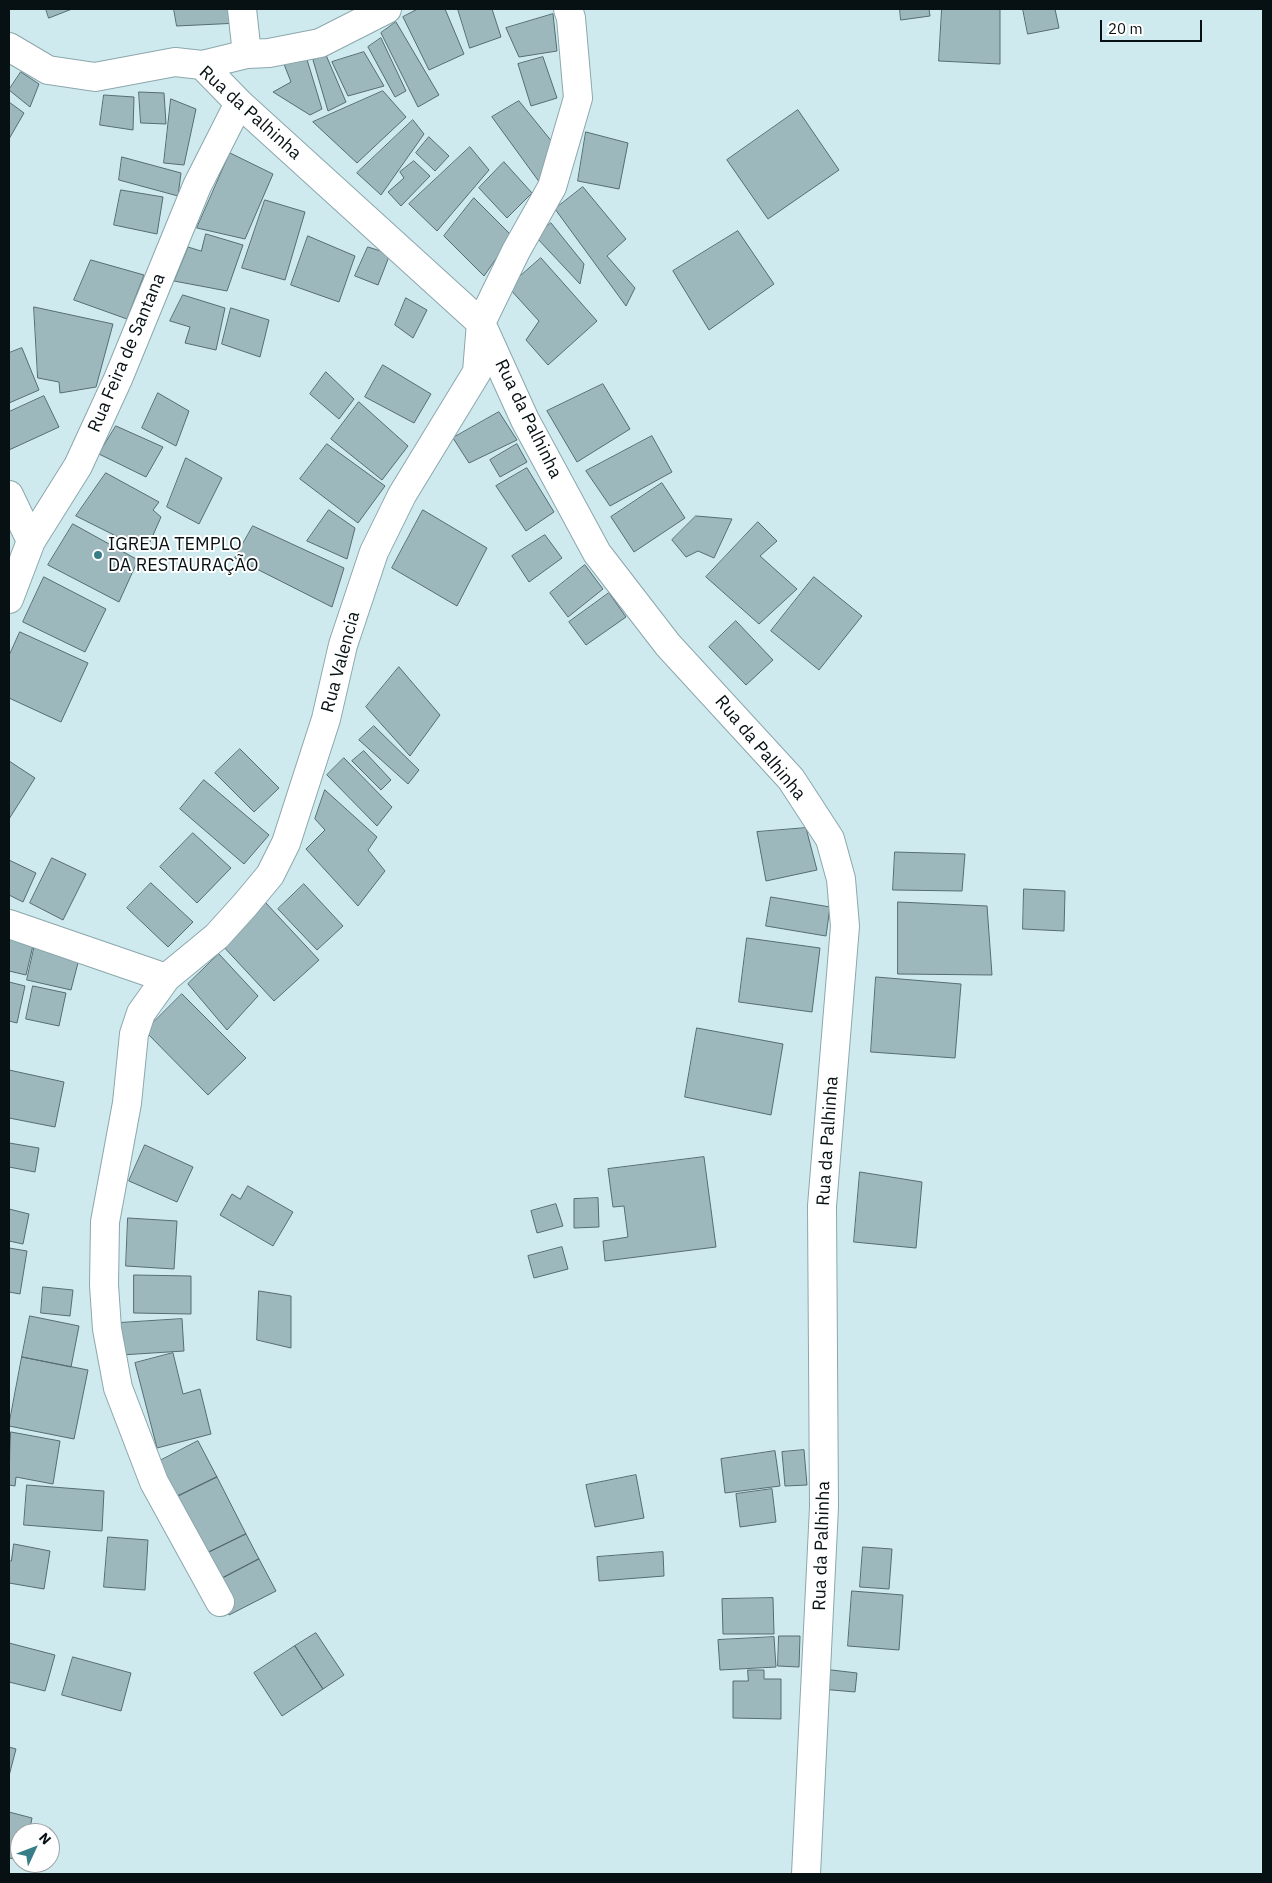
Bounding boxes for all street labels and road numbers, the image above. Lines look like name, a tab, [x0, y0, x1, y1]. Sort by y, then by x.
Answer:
street label: Rua da Palhinha	[194, 62, 306, 164]
street label: Rua Feira de Santana	[84, 270, 170, 436]
street label: Rua da Palhinha	[490, 356, 566, 482]
street label: Rua Valencia	[317, 609, 365, 715]
street label: Rua da Palhinha	[710, 691, 810, 805]
street label: Rua da Palhinha	[813, 1075, 843, 1207]
street label: Rua da Palhinha	[809, 1481, 835, 1611]

